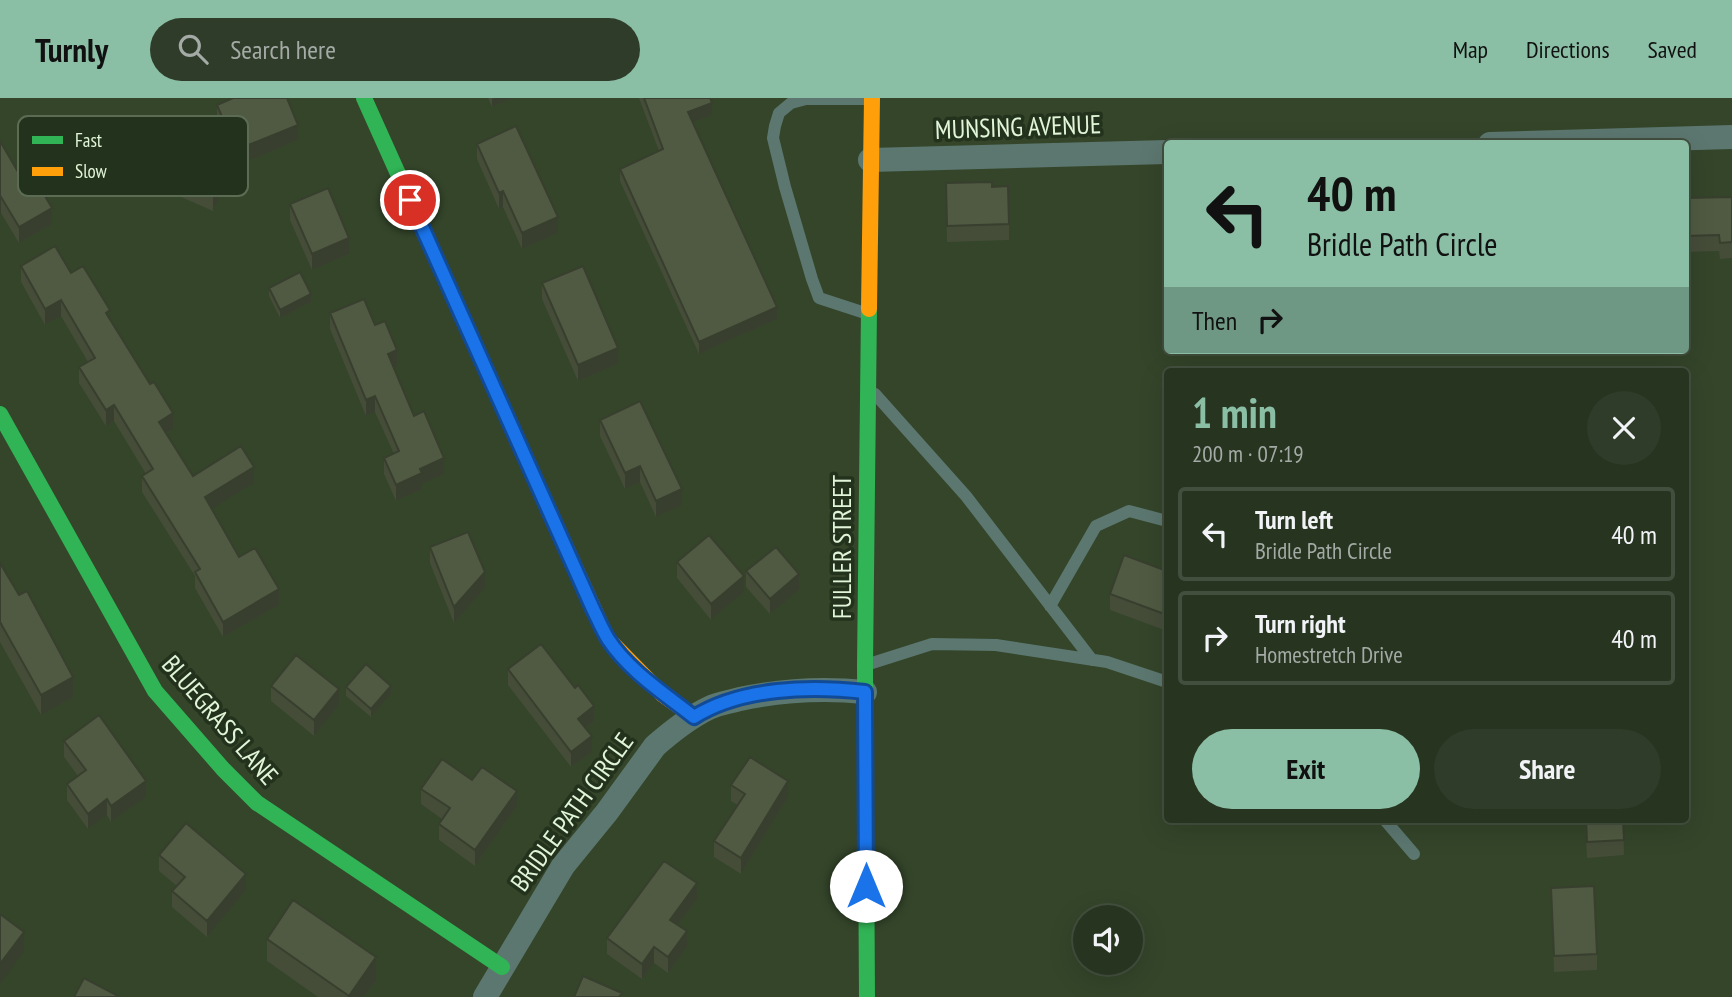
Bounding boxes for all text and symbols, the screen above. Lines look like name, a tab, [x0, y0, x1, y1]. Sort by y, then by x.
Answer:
search box	[150, 18, 640, 81]
text: Turnly	[35, 28, 108, 71]
icon: search	[174, 30, 212, 68]
text: Search here	[230, 33, 336, 66]
text: Map	[1453, 34, 1488, 65]
text: Directions	[1526, 34, 1610, 65]
text: Saved	[1648, 34, 1697, 65]
street label: MUNSING AVENUE	[934, 107, 1102, 146]
legend	[18, 116, 248, 196]
text: Fast	[75, 128, 103, 152]
text: Slow	[75, 159, 108, 183]
text: 40 m	[1307, 161, 1396, 225]
icon: left	[1192, 168, 1283, 259]
pin	[380, 170, 440, 230]
icon: arrive	[391, 181, 429, 219]
text: Bridle Path Circle	[1307, 223, 1498, 265]
icon: right	[1251, 301, 1289, 339]
text: Then	[1192, 304, 1237, 337]
text: 1 min	[1192, 385, 1277, 440]
button: close	[1587, 391, 1661, 465]
text: 200 m · 07:19	[1192, 439, 1304, 468]
street label: FULLER STREET	[825, 475, 858, 619]
text: Turn left	[1255, 503, 1333, 536]
icon: left	[1196, 515, 1234, 553]
text: 40 m	[1611, 518, 1657, 551]
text: Bridle Path Circle	[1255, 536, 1392, 565]
text: Turn right	[1255, 607, 1346, 640]
icon: right	[1196, 619, 1234, 657]
text: 40 m	[1611, 622, 1657, 655]
text: Homestretch Drive	[1255, 640, 1403, 669]
street label: BLUEGRASS LANE	[155, 648, 286, 791]
street label: BRIDLE PATH CIRCLE	[503, 726, 640, 897]
button: Exit	[1192, 729, 1420, 809]
button: Share	[1434, 729, 1661, 809]
position arrow	[829, 849, 903, 923]
map controls	[1073, 905, 1143, 975]
button: sound	[1073, 905, 1143, 975]

